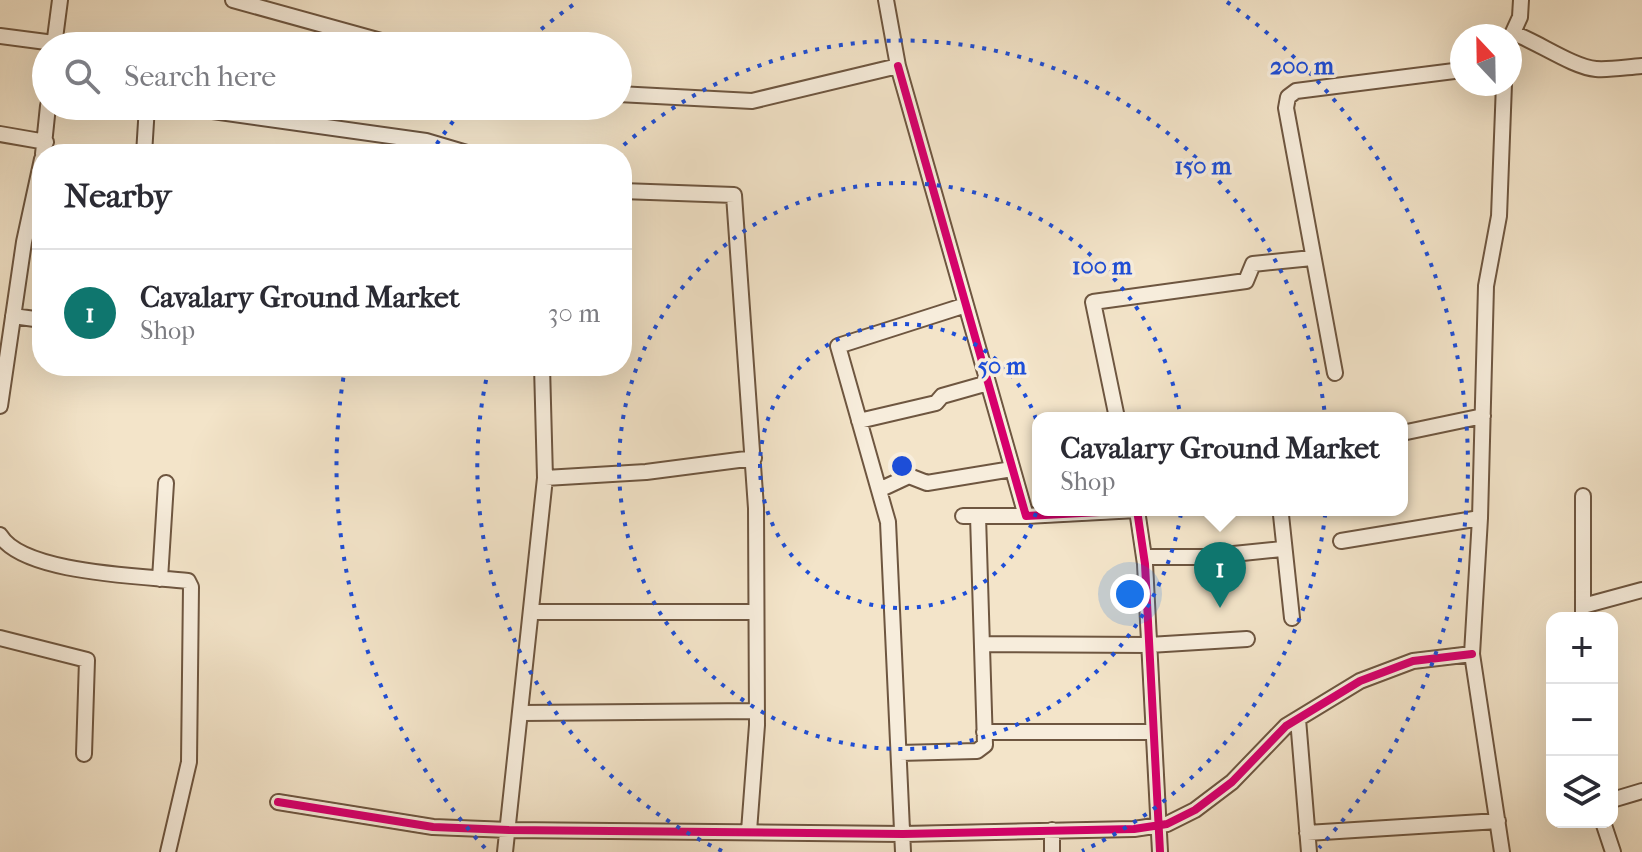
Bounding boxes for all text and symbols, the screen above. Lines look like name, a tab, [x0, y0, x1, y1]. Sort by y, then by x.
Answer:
north arrow	[1450, 24, 1522, 96]
search box	[32, 32, 632, 120]
text: 200 m	[1270, 52, 1335, 80]
icon: search	[60, 54, 104, 98]
text: Search here	[124, 59, 276, 94]
text: 150 m	[1174, 152, 1233, 180]
text: Nearby	[64, 176, 171, 216]
text: 100 m	[1072, 252, 1133, 280]
text: Cavalary Ground Market	[140, 280, 460, 315]
text: 1	[85, 298, 95, 329]
text: 30 m	[548, 298, 600, 329]
text: Shop	[140, 315, 195, 346]
text: 50 m	[978, 352, 1027, 380]
popup	[1032, 412, 1408, 516]
text: Cavalary Ground Market	[1060, 431, 1380, 466]
centre of rings	[888, 452, 916, 480]
text: Shop	[1060, 466, 1115, 497]
pin: 1	[1194, 542, 1246, 608]
your location	[1110, 574, 1150, 614]
map controls	[1546, 612, 1618, 828]
button: +	[1546, 612, 1618, 684]
button: −	[1546, 684, 1618, 756]
button: layers	[1546, 756, 1618, 828]

